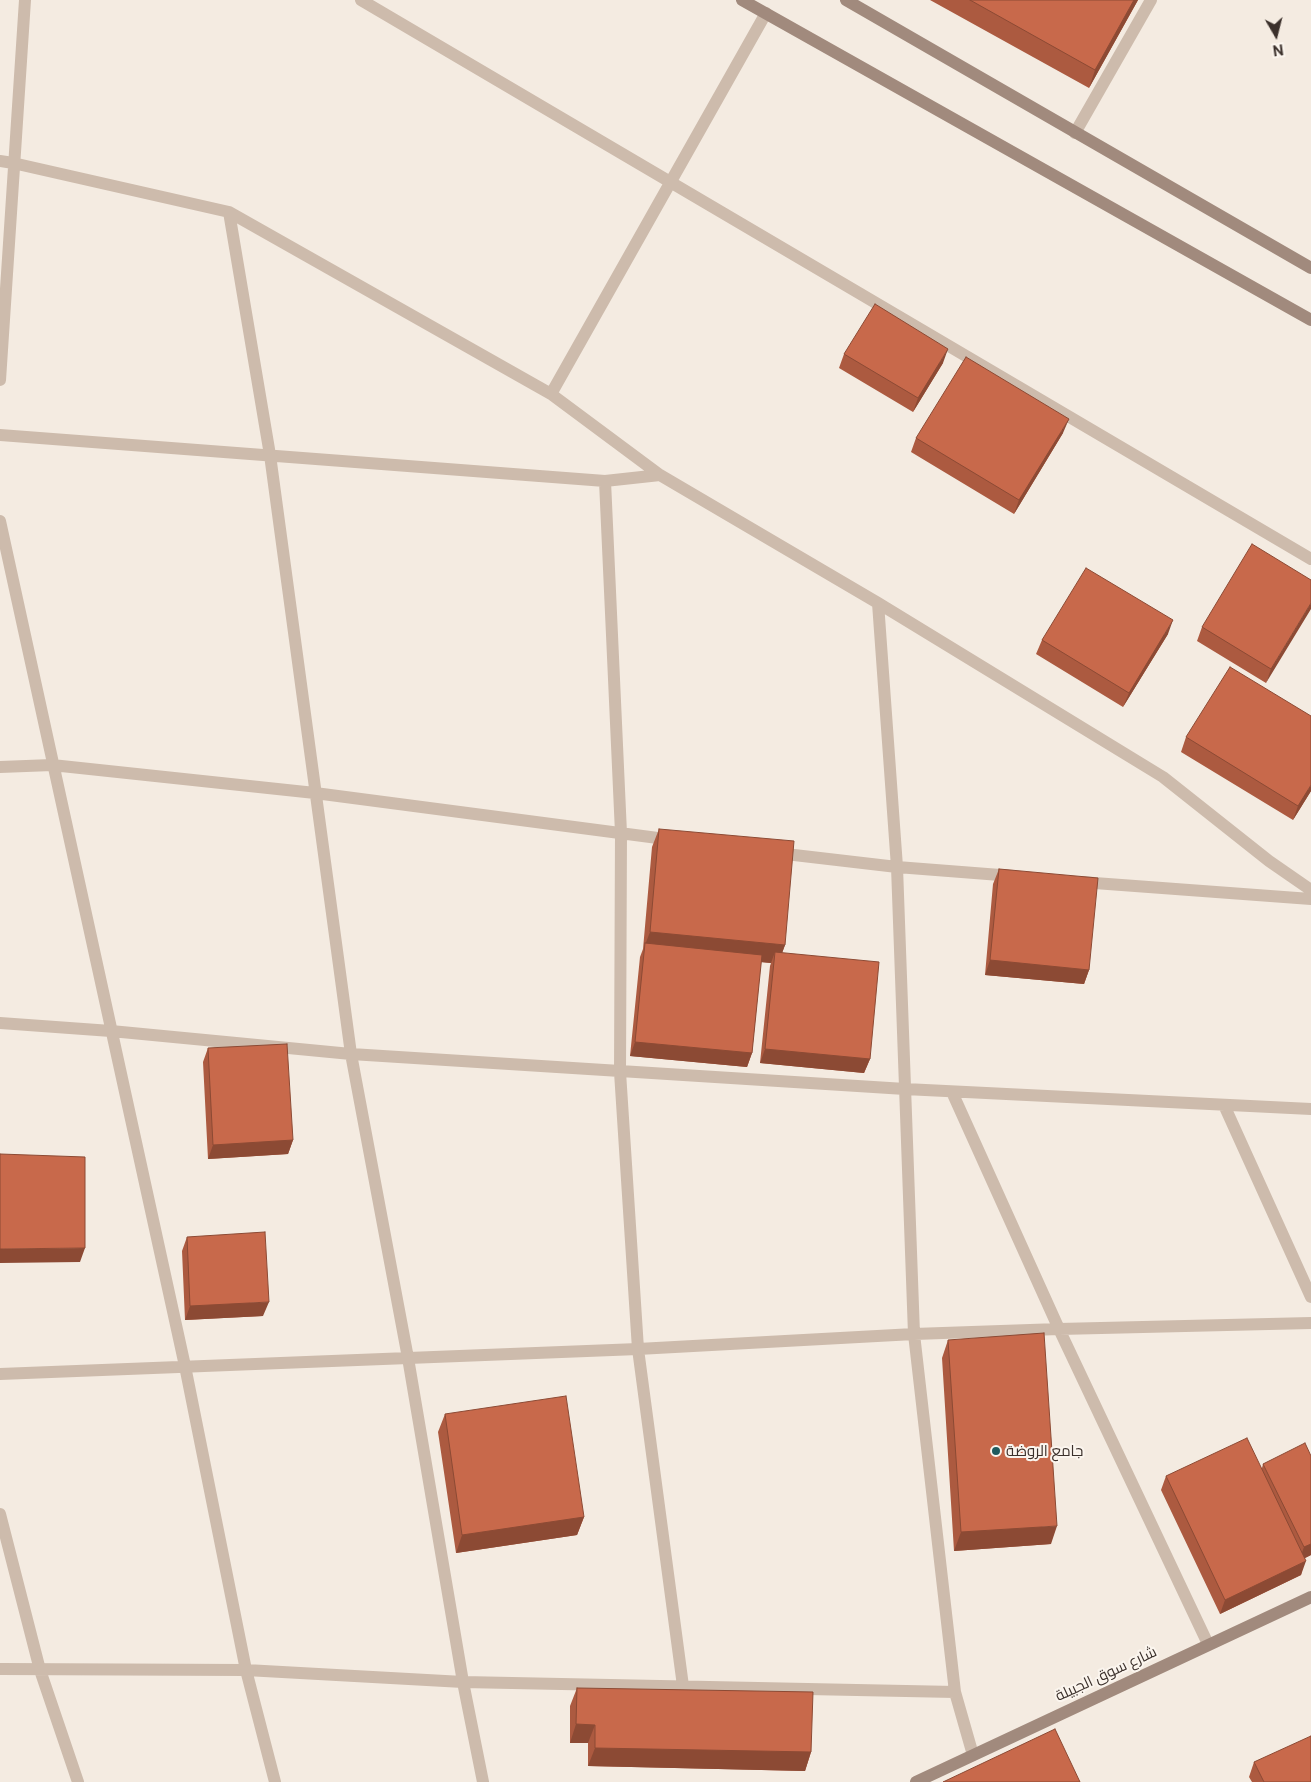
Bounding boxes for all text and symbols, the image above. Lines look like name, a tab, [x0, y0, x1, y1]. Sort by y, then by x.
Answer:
north arrow	[1251, 10, 1301, 60]
text: N	[1272, 41, 1285, 59]
place label: جامع الروضة	[1006, 1442, 1083, 1460]
marker: جامع الروضة	[990, 1445, 1002, 1457]
street label: شارع سوق الجبيلة	[1053, 1643, 1159, 1705]

